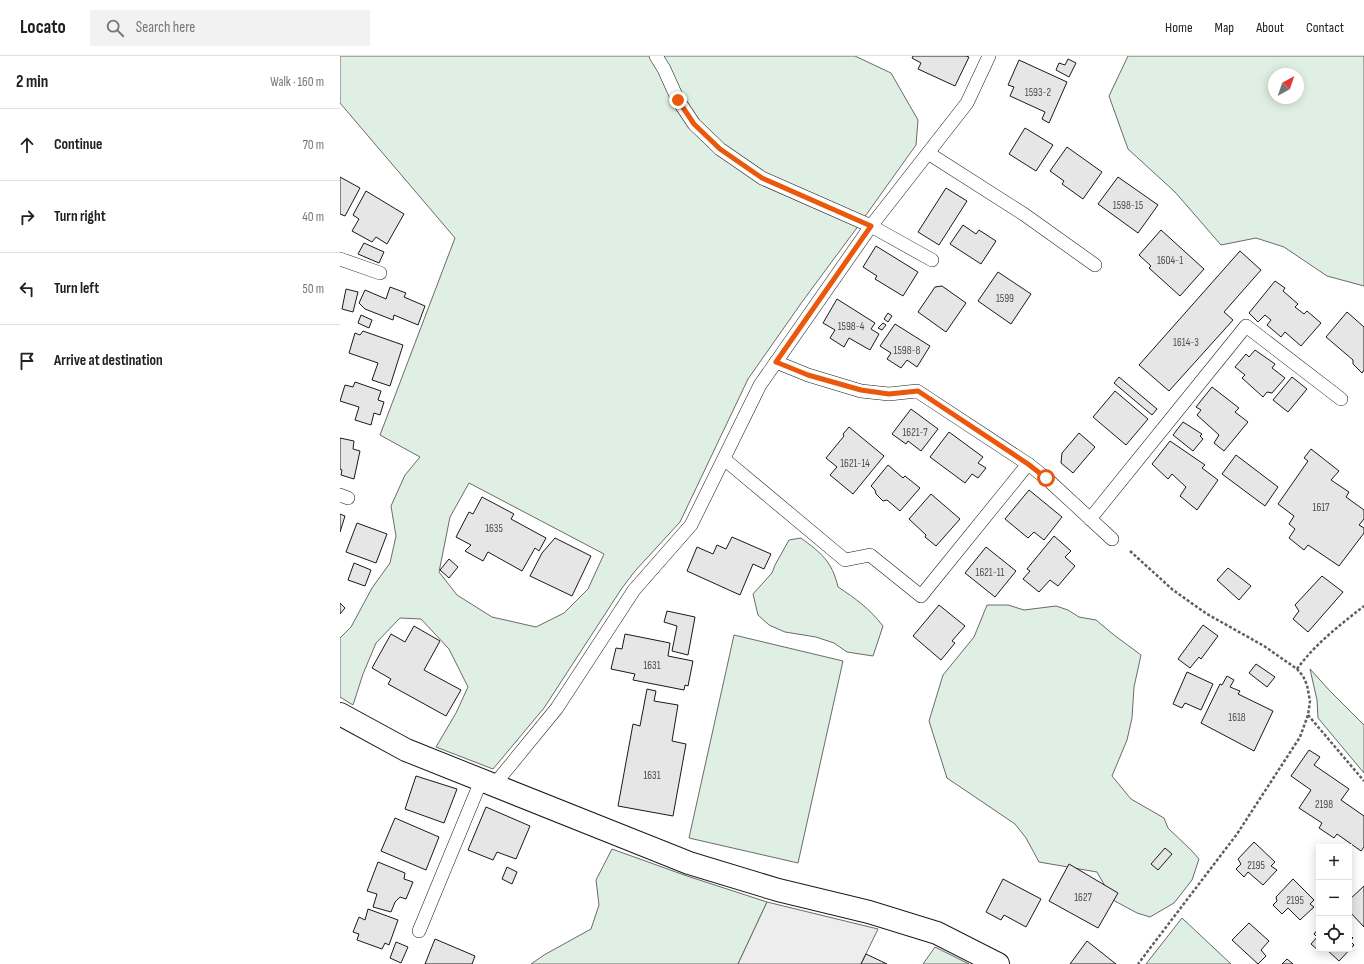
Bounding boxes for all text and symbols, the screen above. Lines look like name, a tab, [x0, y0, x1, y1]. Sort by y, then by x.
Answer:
search box	[90, 10, 370, 46]
text: Locato	[20, 16, 66, 39]
icon: search	[104, 17, 126, 39]
text: Search here	[136, 18, 195, 37]
text: Home	[1165, 19, 1193, 36]
text: Map	[1215, 19, 1234, 36]
text: About	[1256, 19, 1284, 36]
text: Contact	[1306, 19, 1344, 36]
north arrow	[1268, 68, 1304, 104]
text: 2 min	[16, 72, 48, 92]
text: Walk · 160 m	[270, 74, 324, 90]
house number: 1593-2	[1025, 86, 1052, 99]
route end	[669, 91, 687, 109]
icon: ahead	[16, 134, 38, 156]
text: Continue	[54, 135, 103, 154]
text: 70 m	[303, 137, 324, 153]
house number: 1598-15	[1113, 199, 1143, 212]
icon: right	[16, 206, 38, 228]
text: Turn right	[54, 207, 106, 226]
text: 40 m	[302, 209, 324, 225]
house number: 1604-1	[1157, 254, 1183, 267]
icon: left	[16, 278, 38, 300]
text: Turn left	[54, 279, 99, 298]
text: 50 m	[303, 281, 324, 297]
house number: 1599	[996, 292, 1014, 305]
house number: 1598-4	[838, 320, 865, 333]
house number: 1614-3	[1173, 336, 1199, 349]
house number: 1598-8	[894, 344, 921, 357]
icon: arrive	[16, 350, 38, 372]
text: Arrive at destination	[54, 351, 163, 370]
house number: 1621-7	[902, 426, 928, 439]
house number: 1621-14	[840, 457, 870, 470]
route start	[1037, 469, 1055, 487]
house number: 1617	[1313, 501, 1330, 514]
house number: 1635	[485, 522, 503, 535]
house number: 1621-11	[976, 566, 1005, 579]
house number: 1631	[643, 659, 661, 672]
house number: 1618	[1228, 711, 1246, 724]
house number: 1631	[643, 769, 661, 782]
house number: 2198	[1315, 798, 1333, 811]
map controls	[1316, 844, 1352, 952]
button: +	[1316, 844, 1352, 880]
house number: 2195	[1247, 859, 1265, 872]
button: −	[1316, 880, 1352, 916]
house number: 1627	[1074, 891, 1092, 904]
house number: 2195	[1286, 894, 1304, 907]
button: locate	[1316, 916, 1352, 952]

